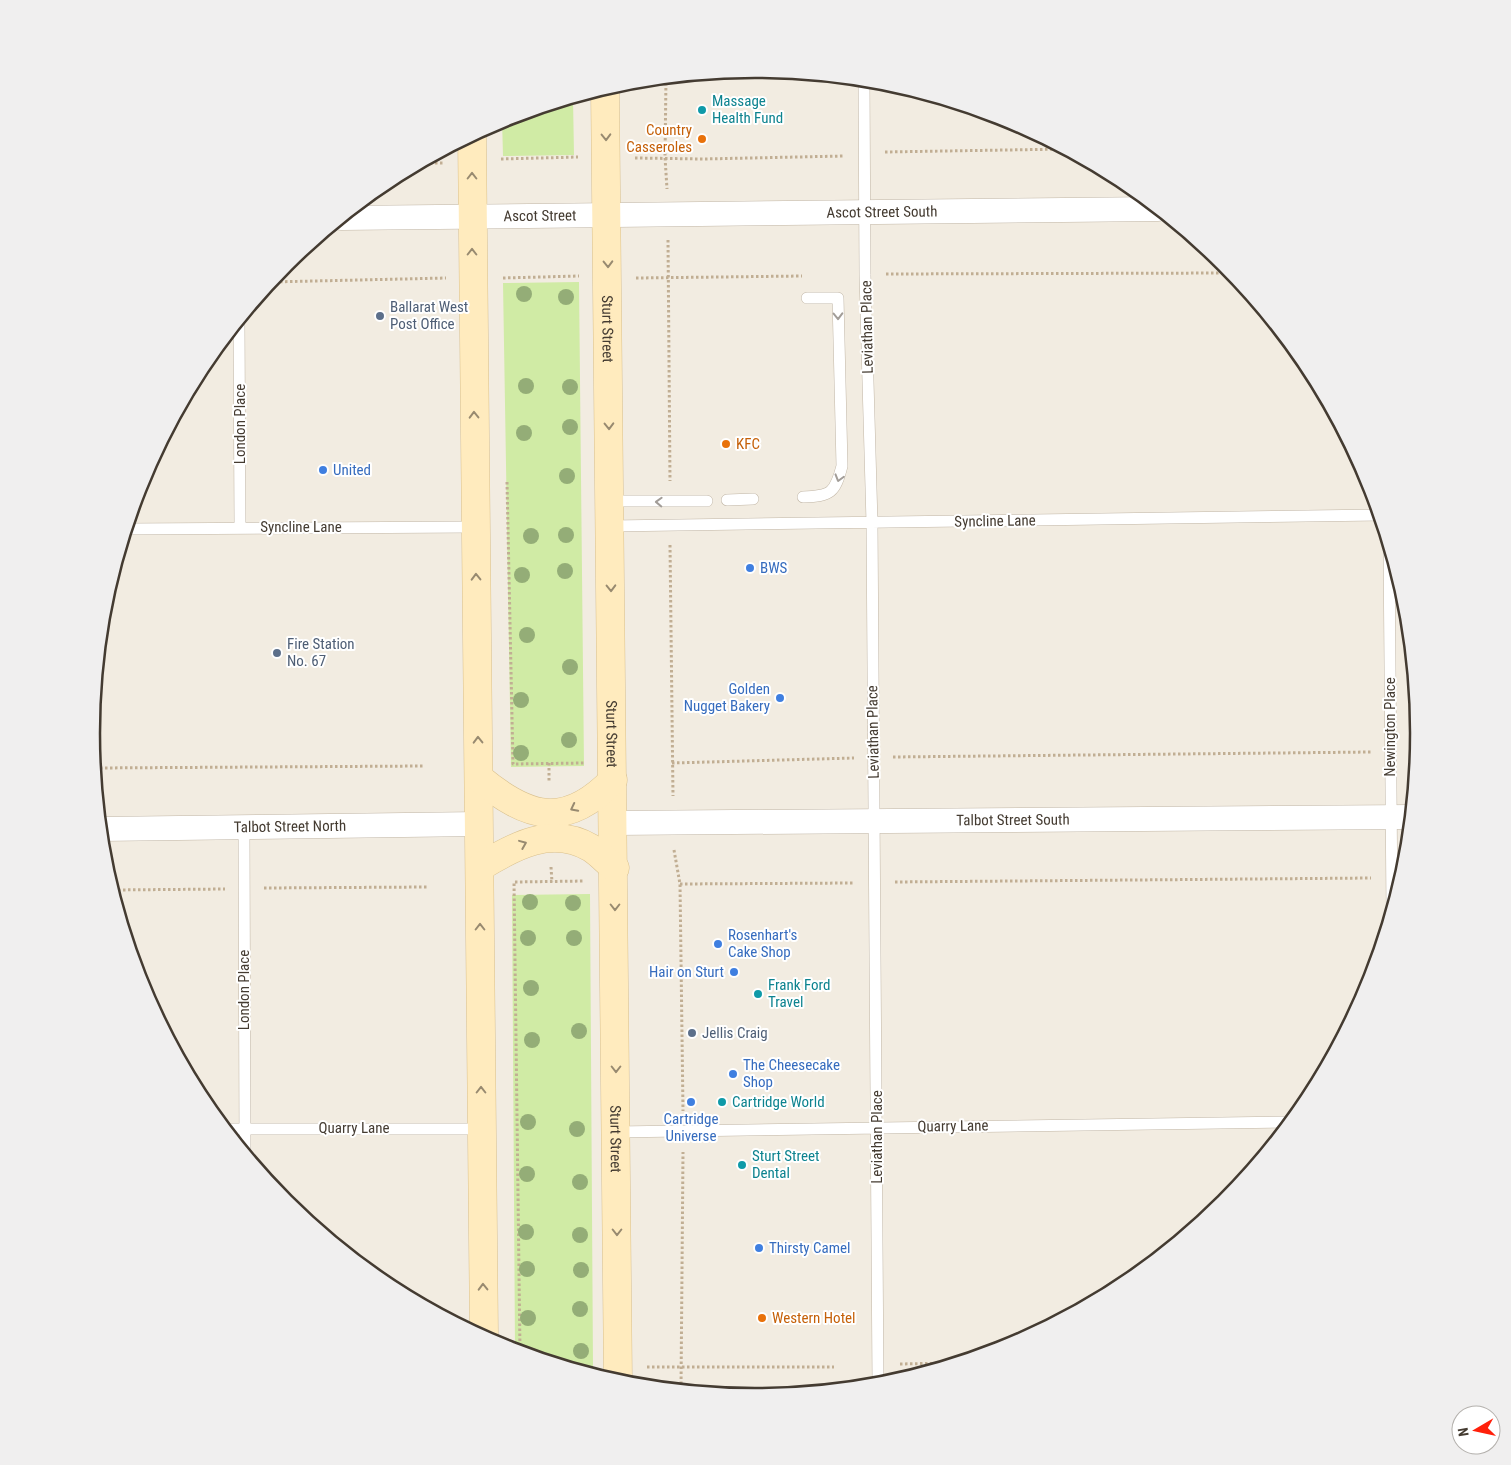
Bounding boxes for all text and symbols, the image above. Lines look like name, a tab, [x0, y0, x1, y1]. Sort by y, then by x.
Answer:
place label: Massage Health Fund	[712, 92, 783, 127]
marker: Massage Health Fund	[696, 104, 708, 116]
place label: Country Casseroles	[626, 121, 692, 156]
one-way arrow	[601, 133, 611, 141]
marker: Country Casseroles	[696, 133, 708, 145]
one-way arrow	[467, 172, 477, 180]
street label: Ascot Street South	[826, 202, 937, 222]
street label: Ascot Street	[503, 206, 577, 225]
one-way arrow	[467, 248, 477, 256]
one-way arrow	[603, 260, 613, 268]
street label: Leviathan Place	[857, 280, 877, 374]
street label: Sturt Street	[598, 295, 617, 363]
place label: Ballarat West Post Office	[390, 298, 468, 333]
marker: Ballarat West Post Office	[374, 310, 386, 322]
one-way arrow	[833, 312, 843, 320]
street label: London Place	[231, 384, 249, 464]
one-way arrow	[469, 411, 479, 418]
one-way arrow	[604, 422, 614, 430]
place label: KFC	[736, 435, 760, 453]
marker: KFC	[720, 438, 732, 450]
place label: United	[333, 461, 371, 479]
marker: United	[317, 464, 329, 476]
one-way arrow	[834, 473, 844, 481]
one-way arrow	[654, 497, 662, 508]
street label: Syncline Lane	[954, 511, 1036, 531]
street label: Syncline Lane	[260, 518, 342, 536]
place label: BWS	[760, 559, 788, 577]
marker: BWS	[744, 562, 756, 574]
one-way arrow	[471, 573, 481, 581]
one-way arrow	[606, 585, 617, 593]
place label: Fire Station No. 67	[287, 635, 355, 670]
marker: Fire Station No. 67	[271, 647, 283, 659]
street label: Newington Place	[1381, 677, 1399, 777]
place label: Golden Nugget Bakery	[684, 680, 770, 715]
street label: Leviathan Place	[863, 685, 883, 779]
marker: Golden Nugget Bakery	[774, 692, 786, 704]
street label: Sturt Street	[602, 700, 621, 768]
one-way arrow	[473, 736, 483, 744]
one-way arrow	[570, 802, 579, 812]
street label: Talbot Street South	[956, 811, 1070, 829]
street label: Talbot Street North	[234, 817, 346, 836]
one-way arrow	[518, 840, 526, 850]
one-way arrow	[610, 903, 620, 911]
one-way arrow	[475, 923, 485, 931]
place label: Rosenhart's Cake Shop	[728, 926, 797, 961]
marker: Rosenhart's Cake Shop	[712, 938, 724, 950]
street label: London Place	[235, 950, 253, 1030]
place label: Hair on Sturt	[649, 963, 724, 981]
marker: Hair on Sturt	[728, 966, 740, 978]
place label: Frank Ford Travel	[768, 976, 830, 1011]
marker: Frank Ford Travel	[752, 988, 764, 1000]
place label: Jellis Craig	[702, 1024, 768, 1042]
marker: Jellis Craig	[686, 1027, 698, 1039]
place label: The Cheesecake Shop	[743, 1056, 840, 1091]
one-way arrow	[611, 1066, 621, 1073]
marker: The Cheesecake Shop	[727, 1068, 739, 1080]
one-way arrow	[476, 1086, 487, 1094]
street label: Leviathan Place	[868, 1090, 886, 1184]
place label: Cartridge World	[732, 1093, 825, 1111]
marker: Cartridge Universe	[685, 1096, 697, 1108]
marker: Cartridge World	[716, 1096, 728, 1108]
street label: Sturt Street	[606, 1105, 625, 1173]
place label: Cartridge Universe	[664, 1110, 718, 1145]
street label: Quarry Lane	[917, 1116, 989, 1136]
street label: Quarry Lane	[318, 1119, 390, 1137]
place label: Sturt Street Dental	[752, 1147, 819, 1182]
marker: Sturt Street Dental	[736, 1159, 748, 1171]
one-way arrow	[612, 1228, 622, 1236]
place label: Thirsty Camel	[769, 1239, 851, 1257]
marker: Thirsty Camel	[753, 1242, 765, 1254]
one-way arrow	[478, 1283, 488, 1291]
place label: Western Hotel	[772, 1309, 856, 1327]
marker: Western Hotel	[756, 1312, 768, 1324]
north arrow	[1451, 1405, 1501, 1455]
text: N	[1455, 1427, 1472, 1438]

